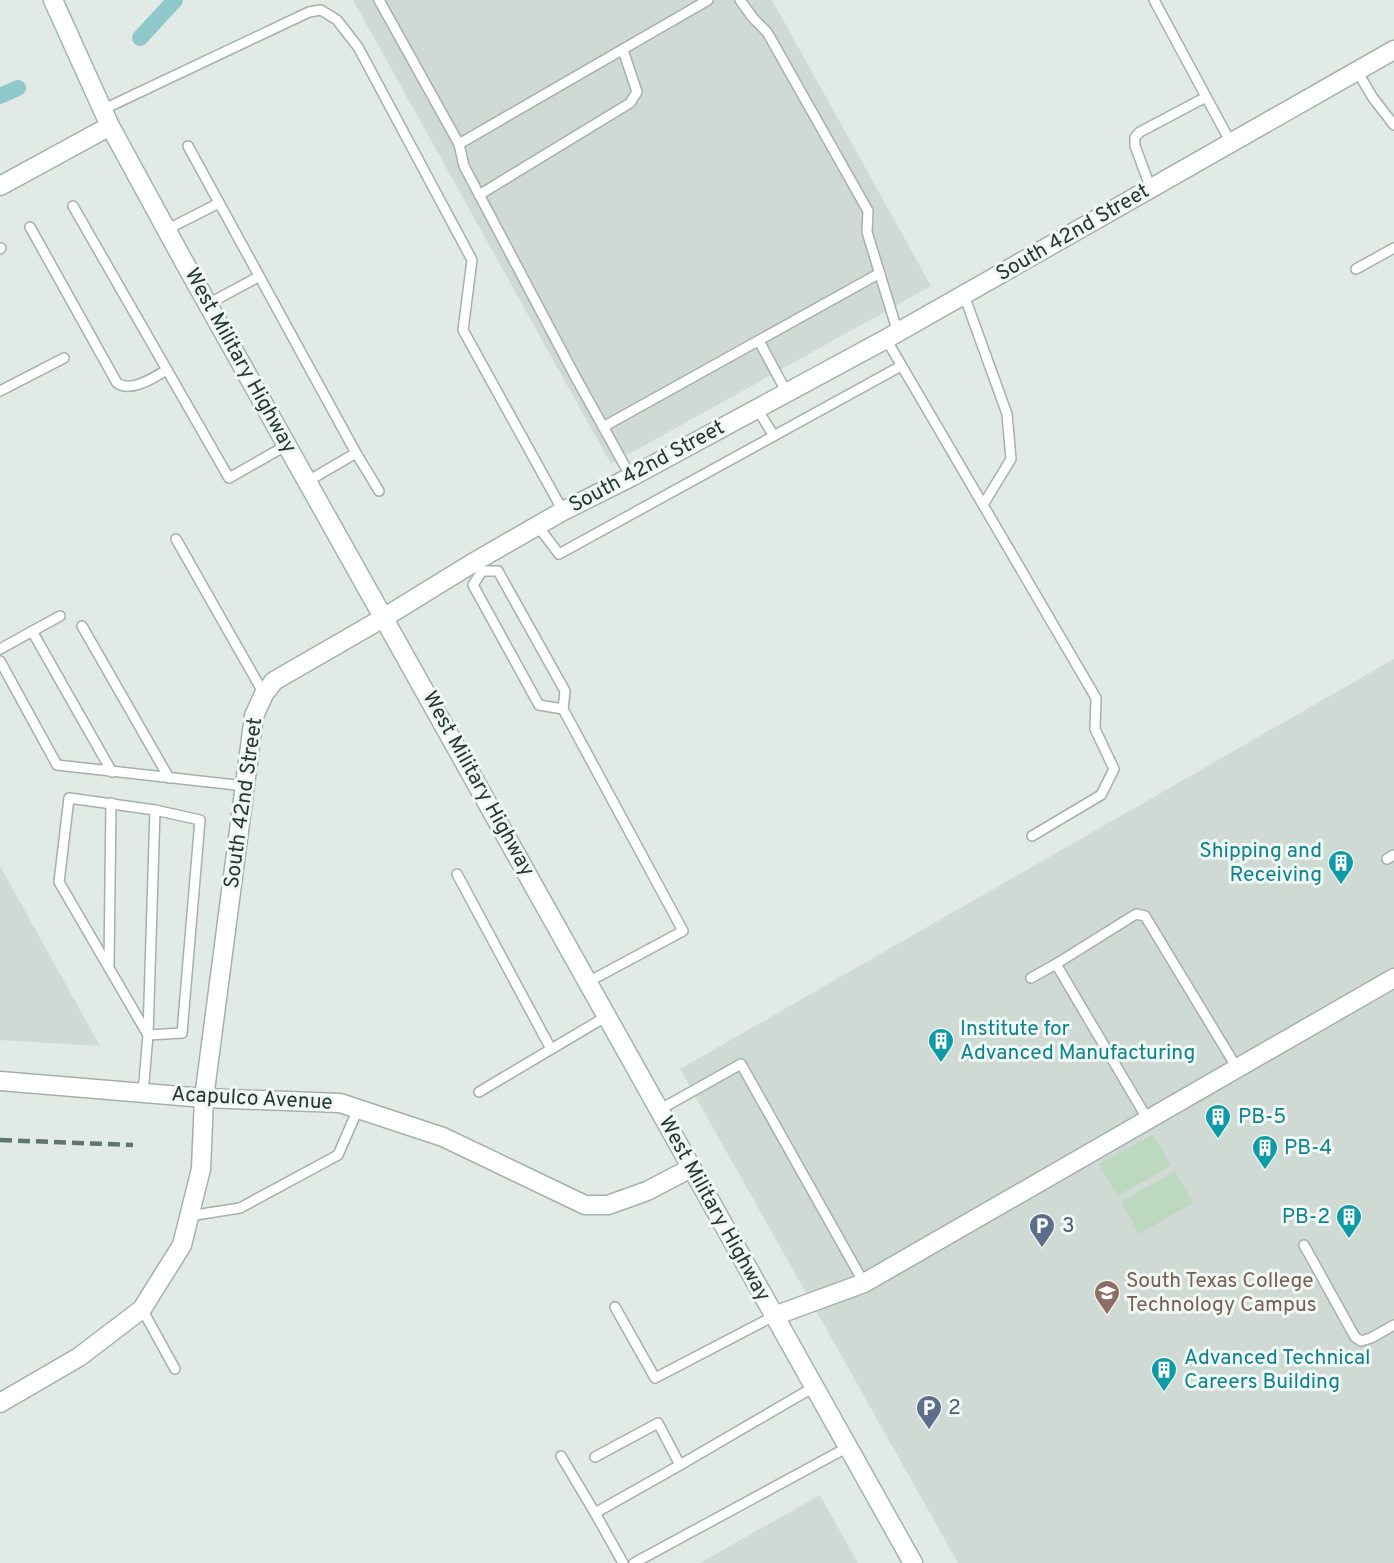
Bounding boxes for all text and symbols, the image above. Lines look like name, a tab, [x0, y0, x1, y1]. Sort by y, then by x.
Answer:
street label: South 42nd Street	[992, 178, 1154, 288]
street label: West Military Highway	[178, 264, 302, 458]
street label: South 42nd Street	[564, 415, 730, 519]
street label: West Military Highway	[416, 687, 540, 881]
street label: South 42nd Street	[219, 716, 269, 890]
place label: Shipping and Receiving	[1199, 838, 1322, 889]
building icon: Shipping and Receiving	[1326, 848, 1356, 886]
place label: Institute for Advanced Manufacturing	[960, 1016, 1195, 1067]
building icon: Institute for Advanced Manufacturing	[926, 1026, 956, 1064]
street label: Acapulco Avenue	[171, 1081, 333, 1117]
building icon: PB-5	[1203, 1102, 1233, 1140]
place label: PB-5	[1238, 1104, 1286, 1131]
street label: West Military Highway	[652, 1112, 776, 1306]
building icon: PB-4	[1250, 1133, 1280, 1171]
place label: PB-4	[1284, 1135, 1332, 1162]
building icon: PB-2	[1334, 1202, 1364, 1240]
place label: PB-2	[1282, 1204, 1330, 1231]
parking icon: 3	[1027, 1211, 1057, 1249]
place label: 3	[1062, 1213, 1075, 1240]
place label: South Texas College Technology Campus	[1126, 1268, 1317, 1319]
school or university icon: South Texas College Technology Campus	[1092, 1278, 1122, 1316]
place label: Advanced Technical Careers Building	[1184, 1345, 1371, 1396]
building icon: Advanced Technical Careers Building	[1149, 1355, 1179, 1393]
parking icon: 2	[914, 1393, 944, 1431]
place label: 2	[948, 1395, 961, 1422]

